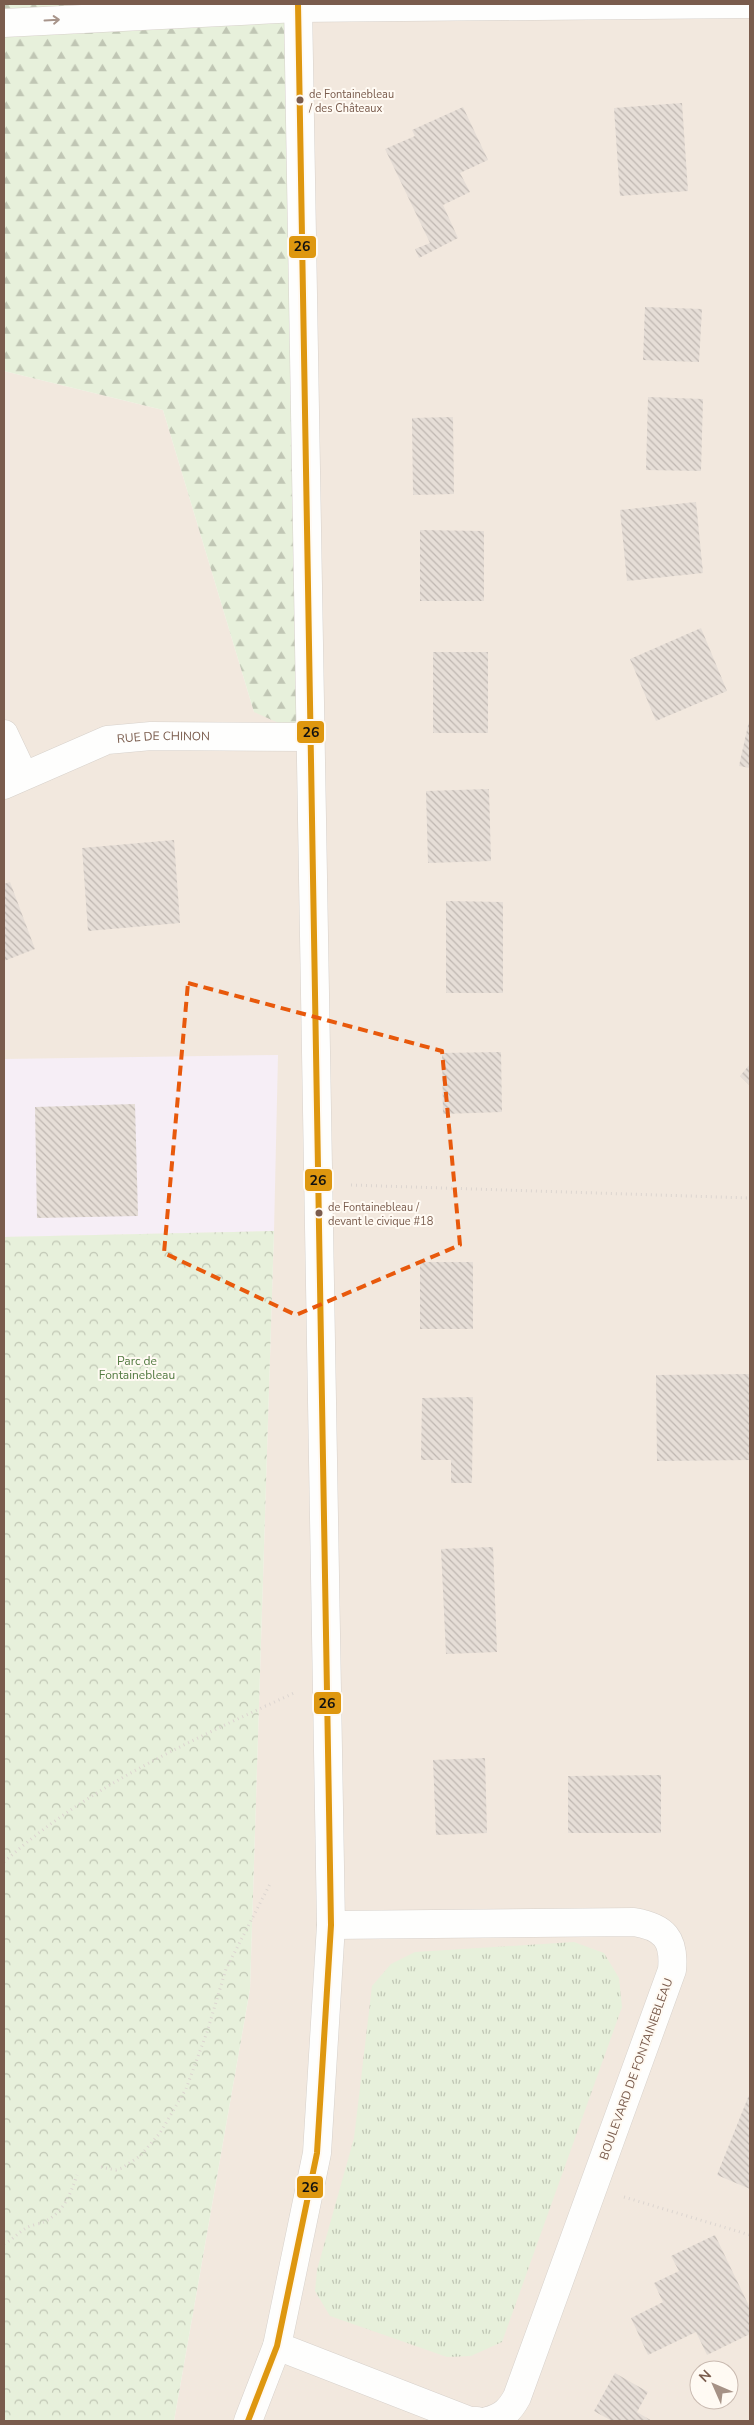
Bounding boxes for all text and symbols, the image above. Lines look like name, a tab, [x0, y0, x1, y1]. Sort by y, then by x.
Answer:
one-way arrow	[44, 16, 60, 25]
place label: de Fontainebleau / des Châteaux	[308, 87, 394, 116]
marker: de Fontainebleau / des Châteaux	[295, 95, 305, 105]
line badge: 26	[288, 235, 317, 259]
text: 26	[294, 237, 310, 256]
line badge: 26	[296, 720, 325, 744]
text: 26	[303, 723, 319, 742]
street label: RUE DE CHINON	[116, 728, 210, 747]
line badge: 26	[304, 1168, 333, 1192]
text: 26	[310, 1171, 326, 1190]
place label: de Fontainebleau / devant le civique #18	[328, 1200, 434, 1229]
marker: de Fontainebleau / devant le civique #18	[314, 1208, 324, 1218]
park label: Parc de Fontainebleau	[99, 1353, 175, 1383]
line badge: 26	[313, 1691, 342, 1715]
text: 26	[319, 1694, 335, 1713]
street label: BOULEVARD DE FONTAINEBLEAU	[596, 1976, 676, 2162]
line badge: 26	[296, 2175, 324, 2199]
text: 26	[302, 2178, 318, 2197]
north arrow	[689, 2360, 739, 2410]
text: N	[695, 2366, 716, 2387]

